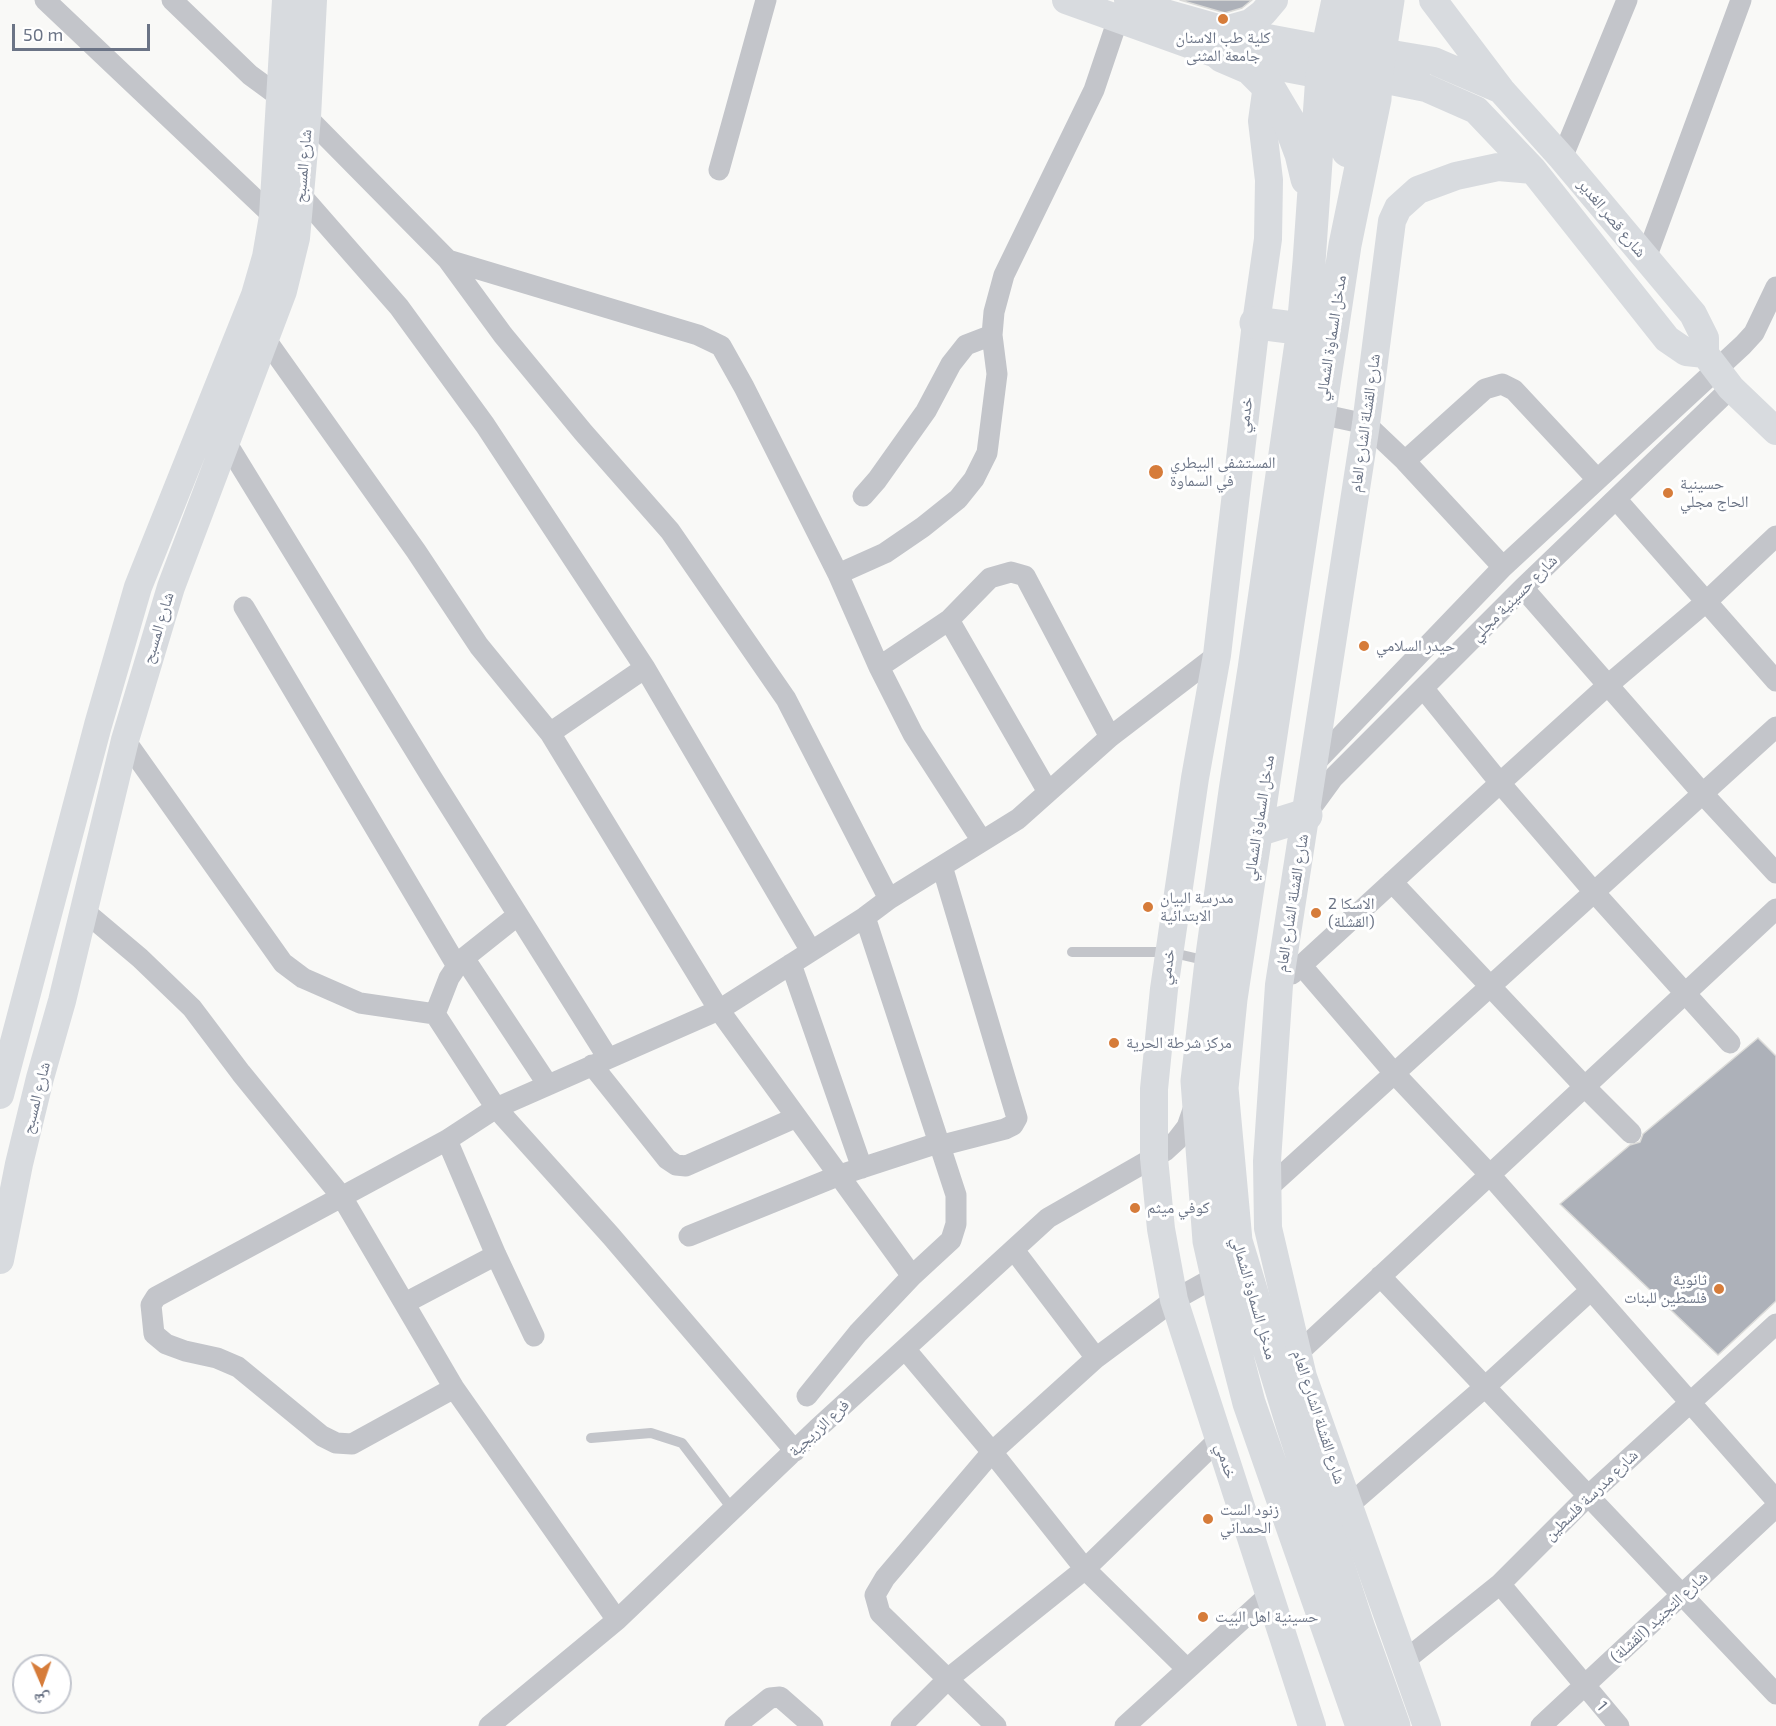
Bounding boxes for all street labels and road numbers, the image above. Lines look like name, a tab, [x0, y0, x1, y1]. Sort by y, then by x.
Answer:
street label: شارع المسبح	[290, 128, 316, 204]
street label: شارع قصر الغدير	[1574, 175, 1650, 261]
street label: مدخل السماوة الشمالي	[1312, 274, 1350, 402]
street label: شارع القشلة الشارع العام	[1346, 353, 1384, 493]
street label: خدمي	[1233, 396, 1257, 434]
street label: شارع حسينية مجلي	[1467, 551, 1561, 645]
street label: شارع المسبح	[138, 590, 178, 666]
street label: مدخل السماوة الشمالي	[1240, 754, 1278, 882]
street label: شارع القشلة الشارع العام	[1272, 833, 1312, 973]
street label: خدمي	[1155, 948, 1179, 986]
street label: شارع المسبح	[18, 1060, 54, 1136]
street label: مدخل السماوة الشمالي	[1227, 1234, 1281, 1362]
street label: شارع القشلة الشارع العام	[1288, 1348, 1350, 1486]
street label: فرع الزريجية	[785, 1395, 853, 1461]
street label: خدمي	[1211, 1441, 1241, 1481]
street label: شارع مدرسة فلسطين	[1540, 1445, 1642, 1545]
street label: شارع التجنيد (القشلة)	[1606, 1567, 1712, 1667]
street label: 1	[1593, 1697, 1611, 1715]

